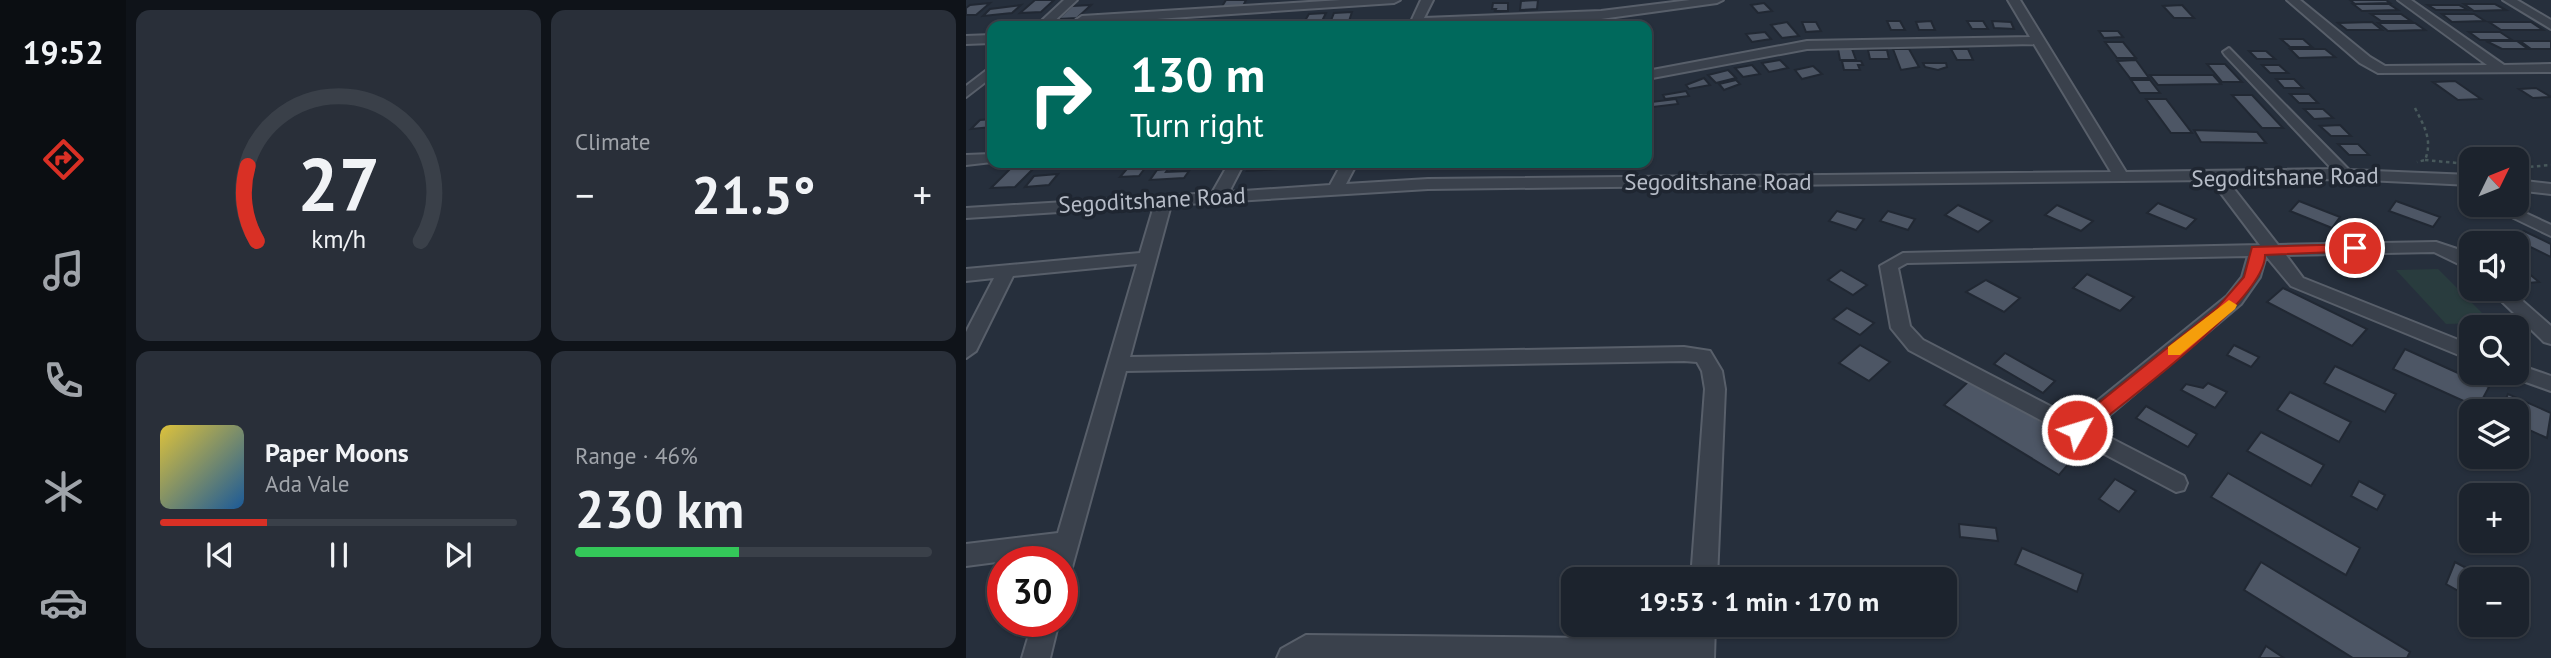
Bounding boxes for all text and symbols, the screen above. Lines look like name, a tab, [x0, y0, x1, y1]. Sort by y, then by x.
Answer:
text: 19:52	[22, 31, 104, 73]
text: 130 m	[1130, 42, 1265, 106]
icon: right	[1015, 49, 1106, 140]
text: Turn right	[1130, 104, 1264, 146]
text: Climate	[575, 127, 650, 156]
icon: directions	[39, 135, 88, 184]
text: 27	[297, 138, 380, 232]
north arrow	[2459, 147, 2529, 217]
map controls	[2459, 147, 2529, 637]
street label: Segoditshane Road	[2191, 160, 2379, 193]
text: 21.5°	[692, 161, 815, 228]
street label: Segoditshane Road	[1624, 167, 1812, 196]
text: −	[575, 170, 594, 219]
text: +	[913, 170, 932, 219]
street label: Segoditshane Road	[1058, 180, 1246, 219]
pin	[2325, 218, 2385, 278]
text: km/h	[311, 223, 366, 255]
icon: arrive	[2336, 229, 2374, 267]
button: sound	[2459, 231, 2529, 301]
icon: music	[39, 246, 88, 295]
button: search	[2459, 315, 2529, 385]
icon: phone	[39, 356, 88, 405]
position arrow	[2040, 393, 2114, 467]
button: layers	[2459, 399, 2529, 469]
text: Paper Moons	[265, 436, 409, 469]
text: Range · 46%	[575, 441, 698, 470]
icon: climate	[39, 467, 88, 516]
text: Ada Vale	[265, 469, 349, 498]
text: 230 km	[575, 475, 744, 542]
button: +	[2459, 483, 2529, 553]
icon: previous	[201, 536, 239, 574]
icon: pause	[320, 536, 358, 574]
icon: next	[439, 536, 477, 574]
speed limit sign: 30	[987, 546, 1078, 637]
button: −	[2459, 567, 2529, 637]
icon: car	[39, 578, 88, 627]
text: 19:53 · 1 min · 170 m	[1639, 585, 1879, 618]

